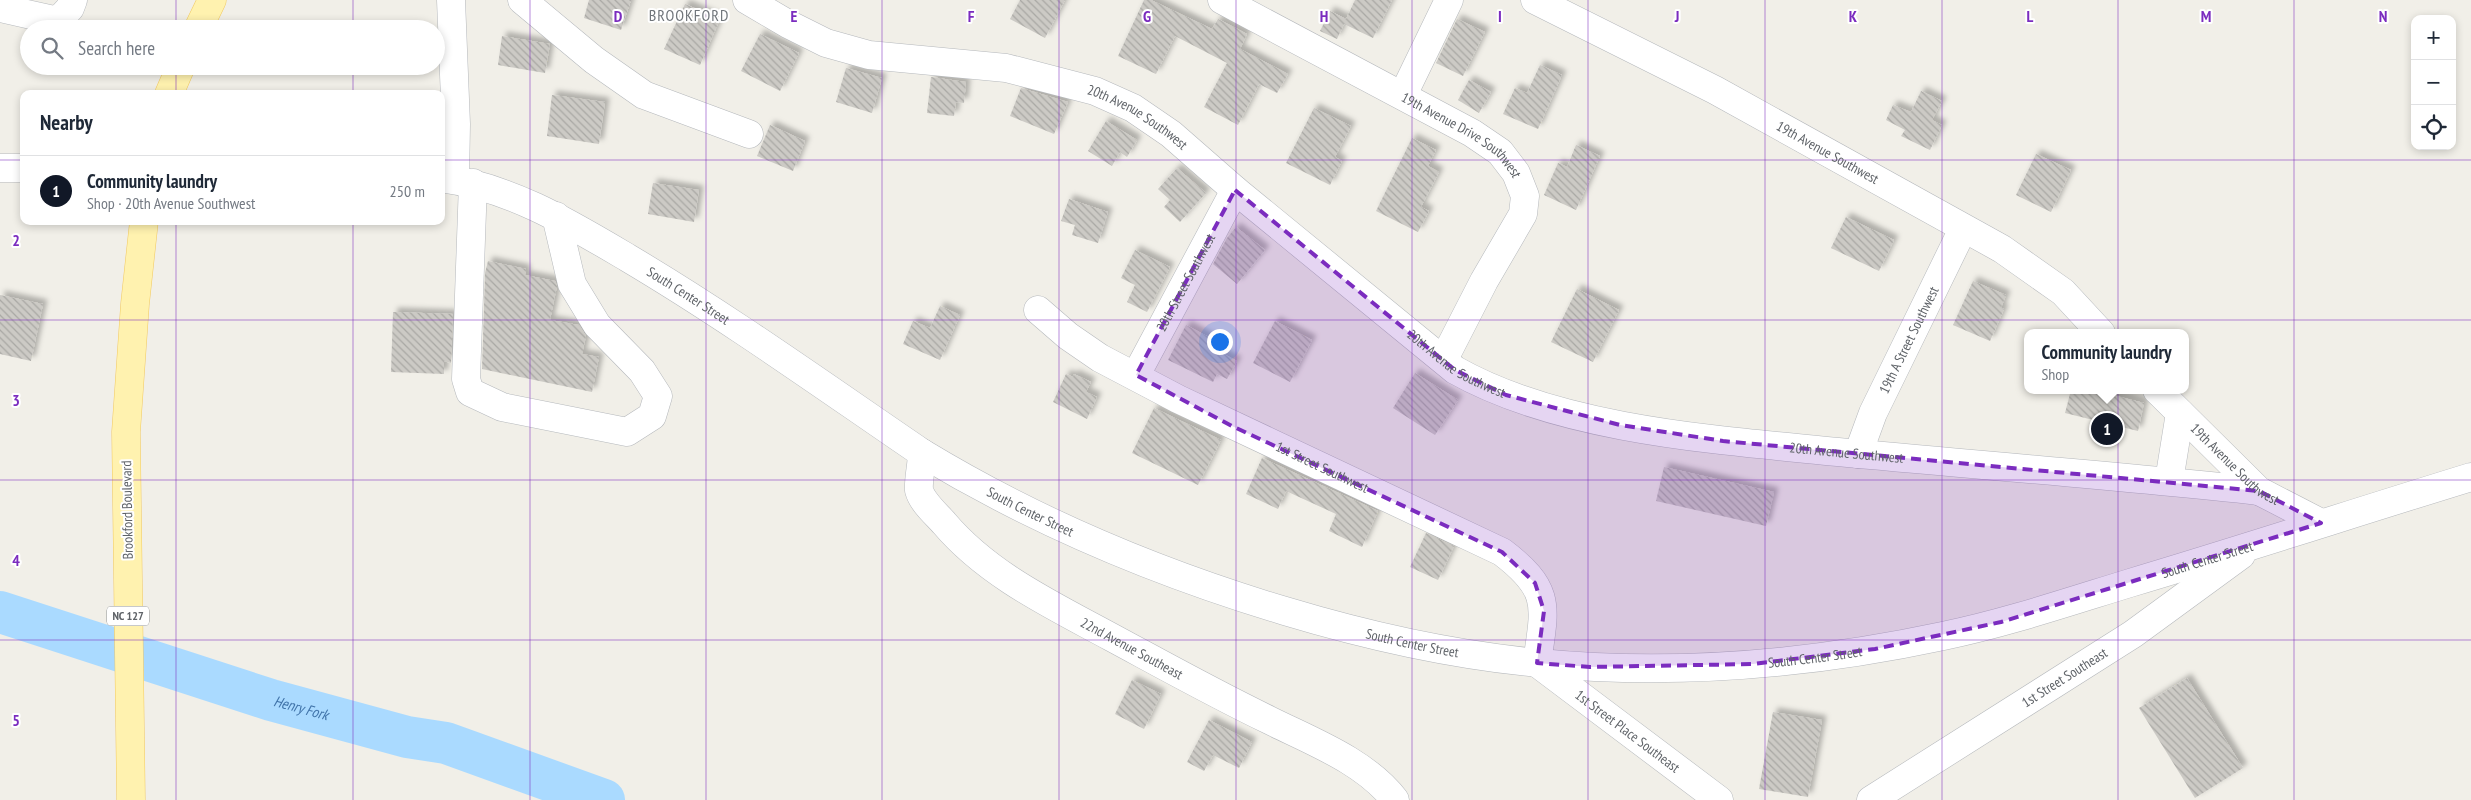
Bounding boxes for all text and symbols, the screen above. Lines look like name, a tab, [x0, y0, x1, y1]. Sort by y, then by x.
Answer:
district label: BROOKFORD	[649, 5, 729, 25]
text: D	[614, 6, 623, 26]
text: E	[791, 6, 798, 26]
text: F	[968, 6, 975, 26]
text: G	[1143, 6, 1151, 26]
text: H	[1320, 6, 1328, 26]
text: I	[1498, 6, 1502, 26]
text: J	[1674, 6, 1679, 26]
text: K	[1849, 6, 1858, 26]
text: L	[2027, 6, 2034, 26]
text: M	[2201, 6, 2211, 26]
text: N	[2379, 6, 2387, 26]
map controls	[2411, 15, 2456, 150]
button: +	[2411, 15, 2456, 60]
search box	[20, 20, 445, 75]
icon: search	[38, 34, 66, 62]
text: Search here	[78, 36, 155, 60]
button: −	[2411, 60, 2456, 105]
street label: 20th Avenue Southwest	[1086, 80, 1192, 154]
street label: 19th Avenue Drive Southwest	[1398, 88, 1526, 180]
button: locate	[2411, 105, 2456, 150]
text: Nearby	[40, 109, 93, 136]
street label: 19th Avenue Southwest	[1773, 117, 1882, 188]
text: Community laundry	[87, 169, 217, 193]
text: 1	[52, 181, 60, 201]
text: 250 m	[390, 181, 425, 201]
text: Shop · 20th Avenue Southwest	[87, 193, 255, 213]
text: 2	[12, 230, 20, 250]
street label: 20th Street Southwest	[1152, 230, 1219, 334]
street label: South Center Street	[644, 263, 733, 329]
street label: 19th A Street Southwest	[1875, 283, 1943, 396]
street label: 20th Avenue Southwest	[1403, 325, 1508, 402]
your location	[1207, 329, 1233, 355]
popup	[2024, 329, 2189, 394]
text: Community laundry	[2041, 340, 2172, 364]
text: Shop	[2041, 364, 2069, 384]
text: 3	[12, 390, 20, 410]
pin: 1	[2091, 410, 2123, 448]
street label: 19th Avenue Southwest	[2187, 419, 2282, 509]
street label: 1st Street Southwest	[1273, 437, 1372, 497]
street label: 20th Avenue Southwest	[1789, 438, 1904, 467]
street label: Brookford Boulevard	[117, 460, 137, 560]
street label: South Center Street	[984, 483, 1077, 541]
street label: South Center Street	[2159, 537, 2255, 582]
text: 4	[12, 550, 20, 570]
road number: NC 127	[107, 606, 149, 626]
street label: 22nd Avenue Southeast	[1077, 613, 1186, 683]
street label: South Center Street	[1364, 624, 1460, 661]
street label: South Center Street	[1767, 642, 1863, 672]
street label: 1st Street Southeast	[2018, 644, 2111, 711]
street label: 1st Street Place Southeast	[1572, 686, 1684, 777]
water label: Henry Fork	[272, 691, 333, 725]
text: 5	[12, 710, 20, 730]

